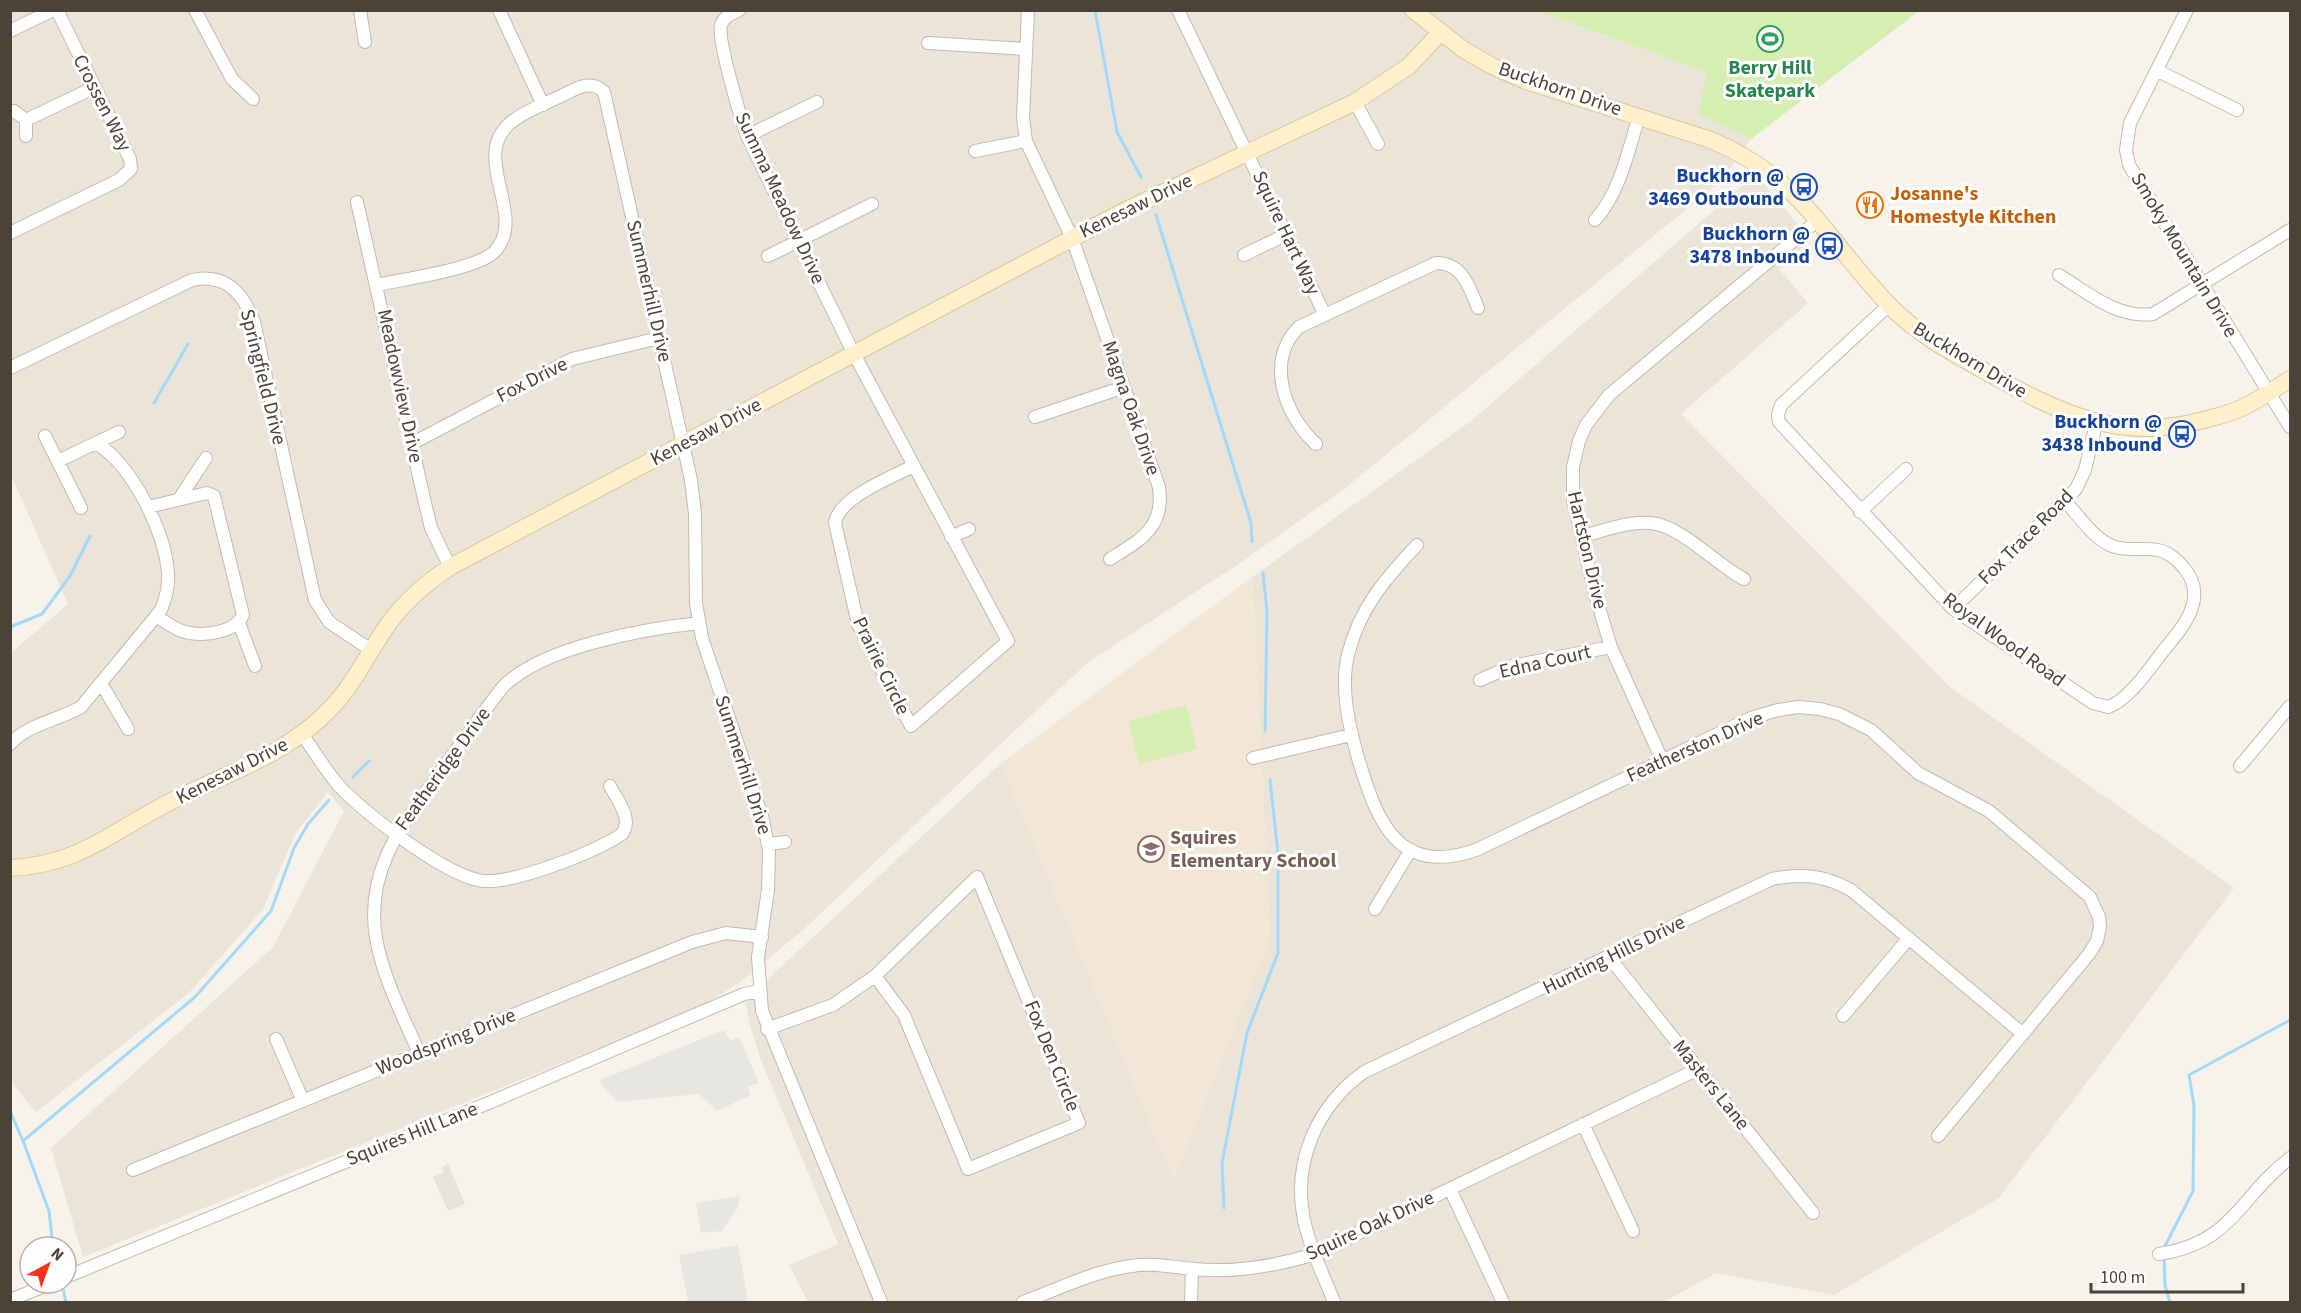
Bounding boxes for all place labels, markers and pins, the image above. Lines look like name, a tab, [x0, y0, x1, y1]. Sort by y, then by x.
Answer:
sports icon: Berry Hill Skatepark	[1755, 24, 1785, 54]
place label: Berry Hill Skatepark	[1725, 54, 1815, 105]
place label: Buckhorn @ 3469 Outbound	[1648, 162, 1784, 213]
bus stop icon: Buckhorn @ 3469 Outbound	[1789, 172, 1819, 202]
place label: Josanne's Homestyle Kitchen	[1890, 180, 2056, 231]
restaurant icon: Josanne's Homestyle Kitchen	[1855, 190, 1885, 220]
place label: Buckhorn @ 3478 Inbound	[1689, 220, 1810, 271]
bus stop icon: Buckhorn @ 3478 Inbound	[1814, 231, 1844, 261]
place label: Buckhorn @ 3438 Inbound	[2041, 408, 2162, 459]
bus stop icon: Buckhorn @ 3438 Inbound	[2167, 419, 2197, 449]
place label: Squires Elementary School	[1170, 824, 1336, 875]
school or university icon: Squires Elementary School	[1136, 834, 1166, 864]

